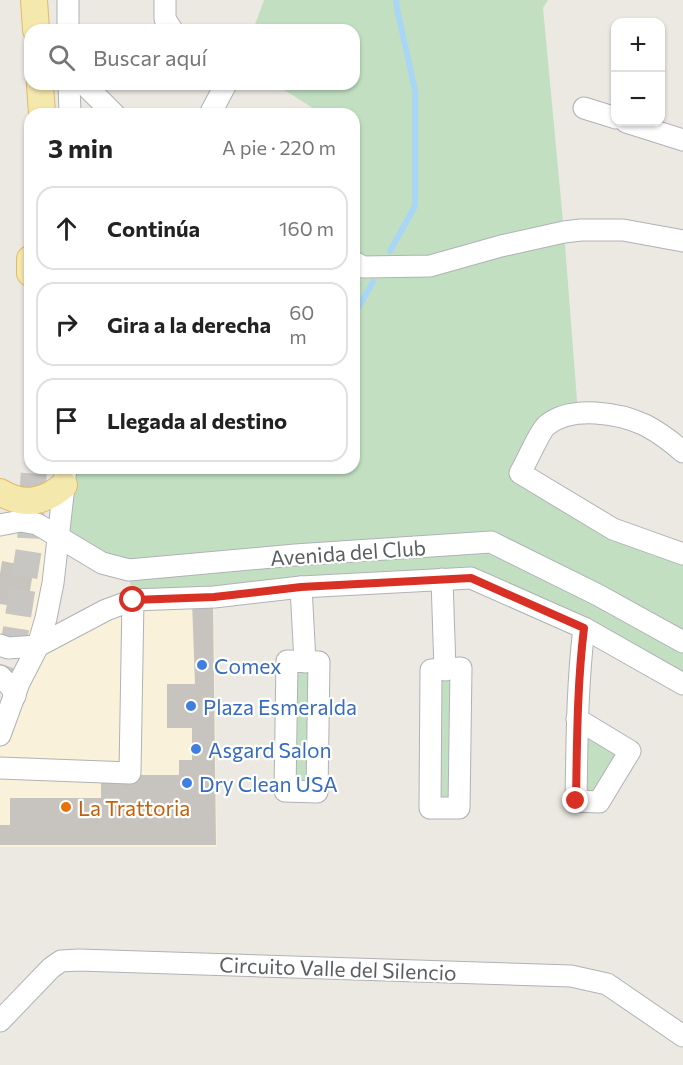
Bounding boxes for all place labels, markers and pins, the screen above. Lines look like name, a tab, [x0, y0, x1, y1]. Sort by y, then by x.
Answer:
place label: Comex	[214, 653, 282, 678]
marker: Comex	[195, 658, 209, 672]
place label: Plaza Esmeralda	[203, 694, 357, 719]
marker: Plaza Esmeralda	[184, 699, 198, 713]
place label: Asgard Salon	[208, 737, 332, 762]
marker: Asgard Salon	[189, 742, 203, 756]
place label: Dry Clean USA	[199, 771, 338, 796]
marker: Dry Clean USA	[180, 776, 194, 790]
place label: La Trattoria	[78, 795, 190, 820]
marker: La Trattoria	[59, 800, 73, 814]

